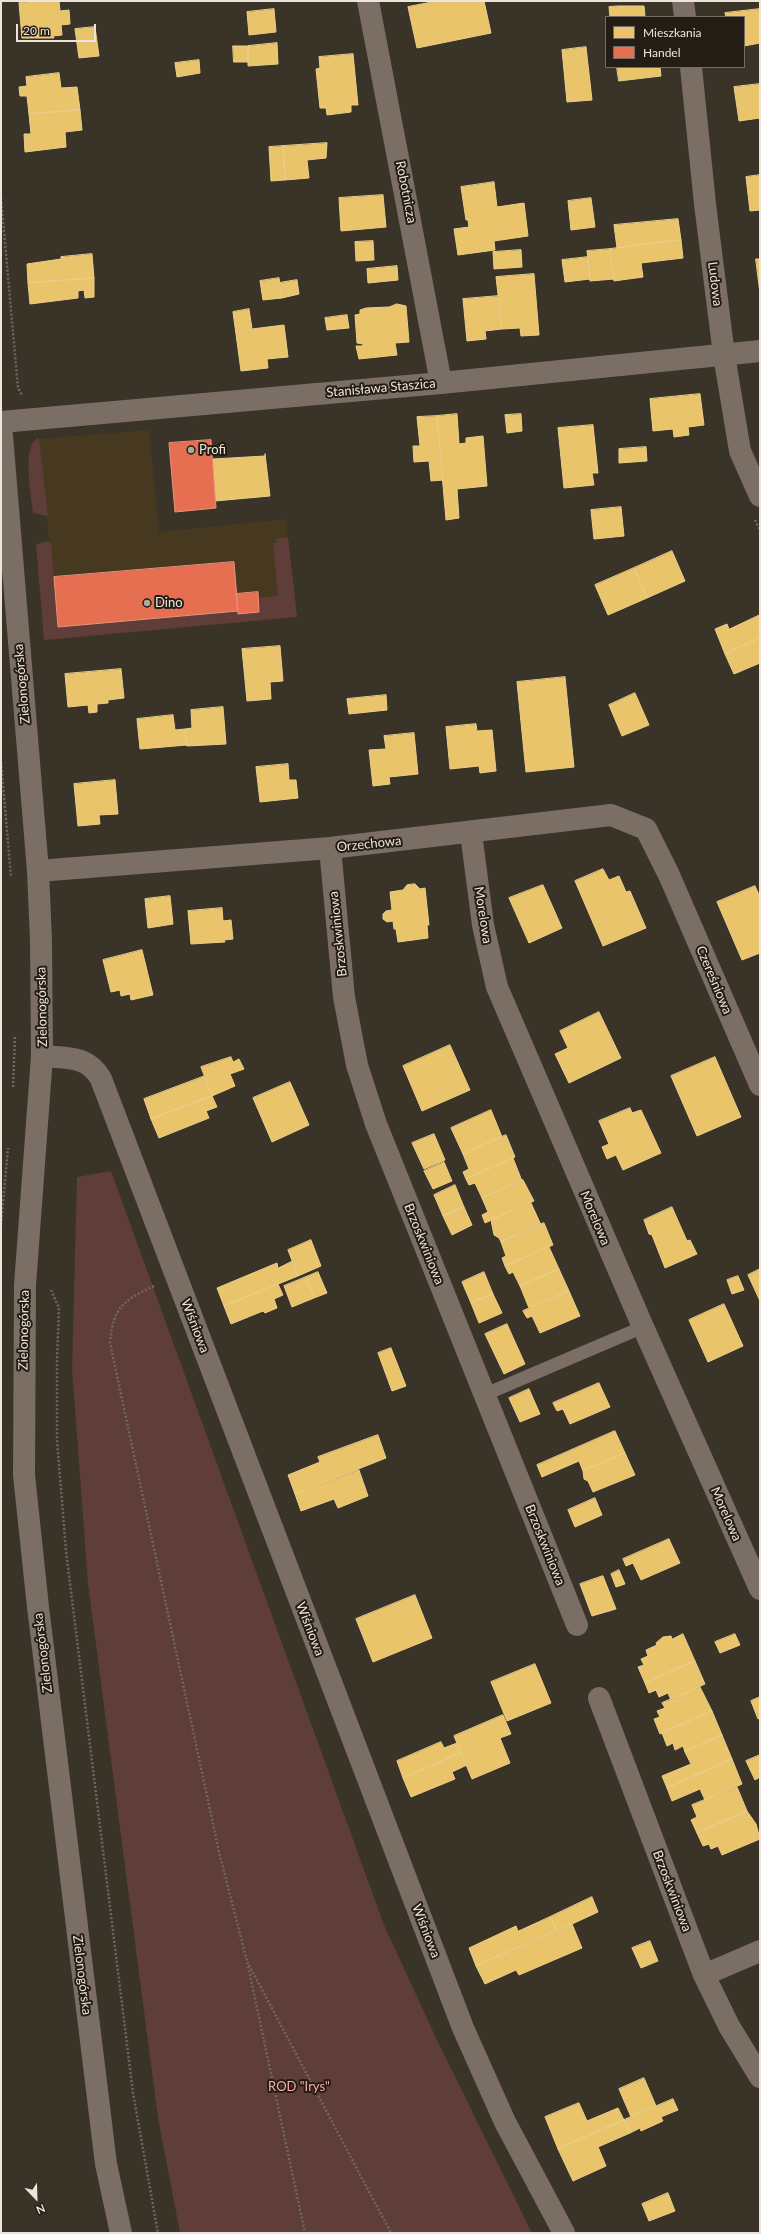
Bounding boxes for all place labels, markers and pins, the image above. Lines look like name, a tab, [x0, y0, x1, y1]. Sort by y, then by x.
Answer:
place label: Profi	[199, 442, 226, 458]
marker: Profi	[186, 445, 196, 455]
place label: Dino	[155, 595, 183, 611]
marker: Dino	[142, 598, 152, 608]

